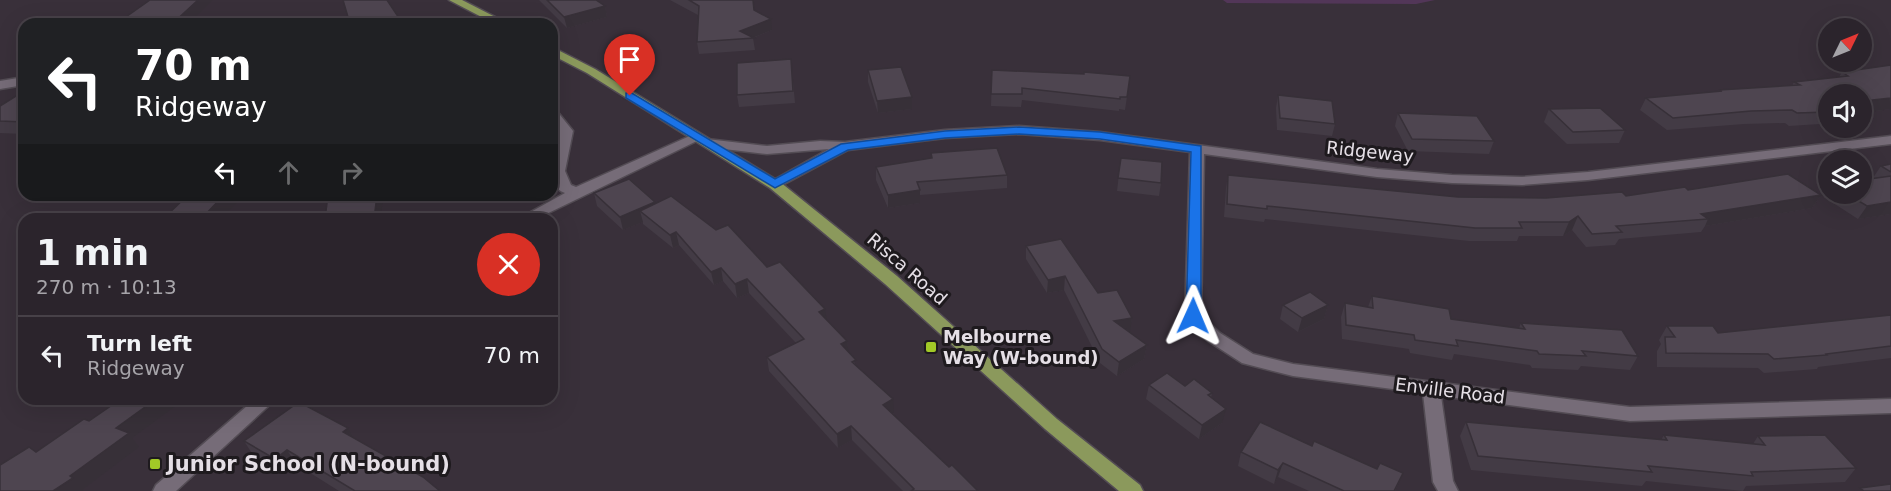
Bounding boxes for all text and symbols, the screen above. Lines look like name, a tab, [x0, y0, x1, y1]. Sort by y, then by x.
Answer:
north arrow	[1818, 18, 1872, 72]
map controls	[1818, 18, 1872, 204]
pin	[604, 34, 655, 96]
text: 70 m	[135, 41, 252, 90]
icon: left	[36, 42, 114, 120]
icon: arrive	[613, 43, 646, 76]
button: sound	[1818, 84, 1872, 138]
text: Ridgeway	[135, 91, 267, 122]
street label: Ridgeway	[1325, 136, 1415, 167]
button: layers	[1818, 150, 1872, 204]
icon: left	[209, 156, 242, 189]
icon: ahead	[272, 156, 305, 189]
icon: right	[335, 156, 368, 189]
street label: Risca Road	[863, 228, 951, 309]
text: 1 min	[36, 232, 149, 273]
button: close	[477, 233, 540, 296]
text: 270 m · 10:13	[36, 275, 177, 299]
position arrow	[1161, 284, 1225, 348]
place label: Melbourne Way (W-bound)	[943, 326, 1099, 368]
text: Turn left	[87, 331, 192, 356]
icon: left	[36, 339, 69, 372]
marker: Melbourne Way (W-bound)	[924, 340, 938, 354]
text: 70 m	[484, 343, 540, 368]
text: Ridgeway	[87, 356, 185, 380]
street label: Enville Road	[1394, 373, 1506, 408]
place label: Junior School (N-bound)	[165, 452, 450, 476]
marker: Junior School (N-bound)	[148, 457, 162, 471]

